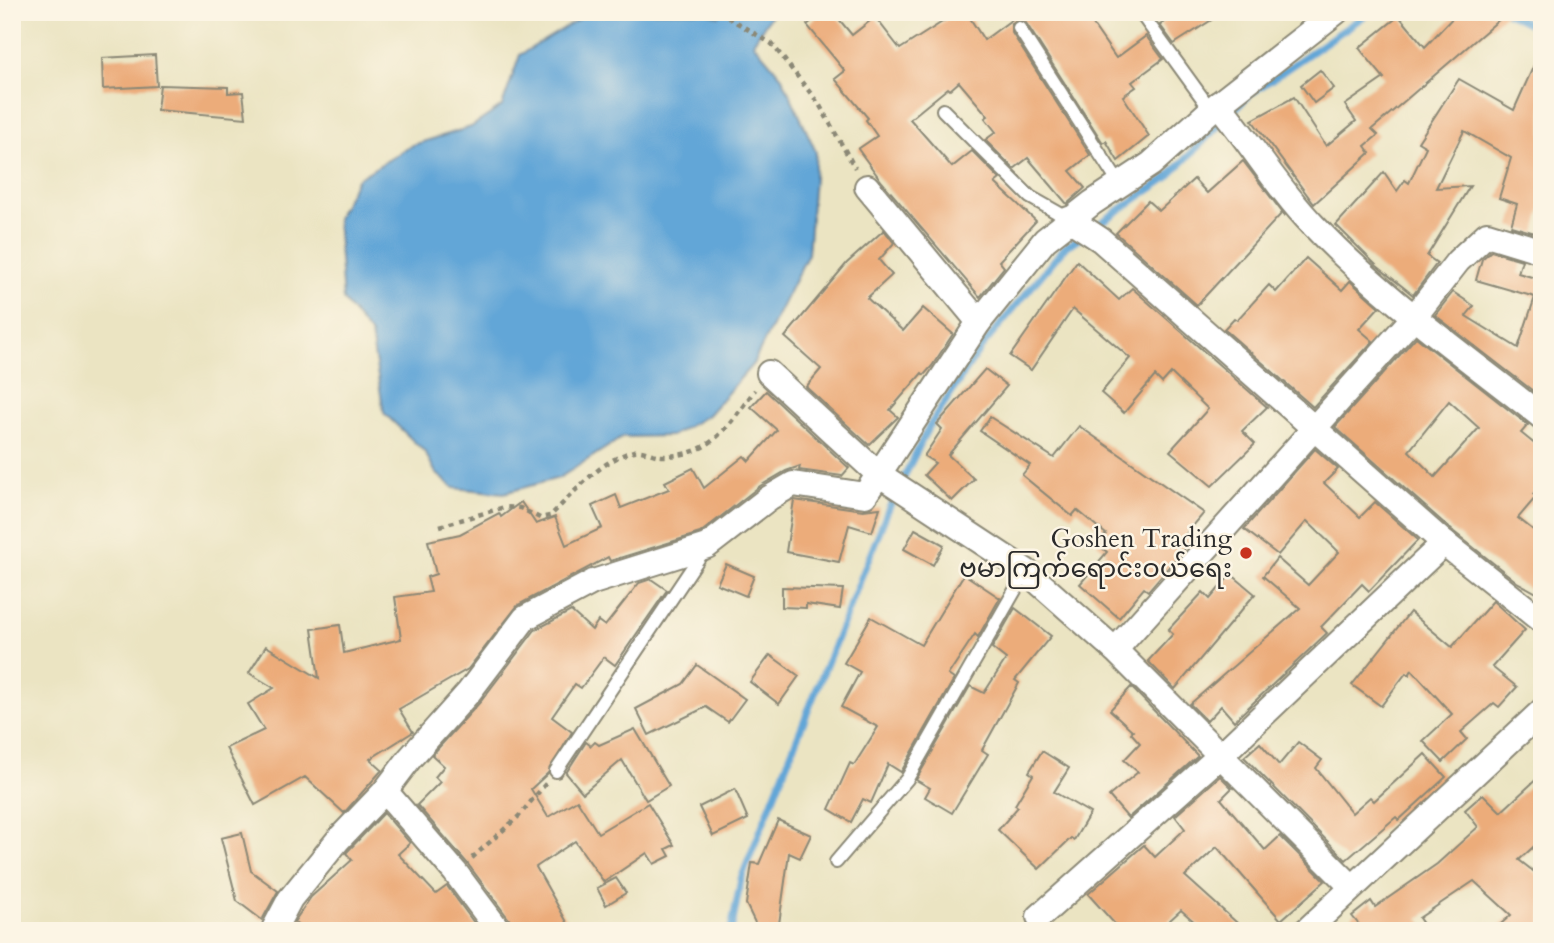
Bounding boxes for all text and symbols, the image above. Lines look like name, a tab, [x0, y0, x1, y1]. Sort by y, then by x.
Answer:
place label: Goshen Trading ဗမာကြက်ရောင်းဝယ်ရေး	[959, 521, 1232, 589]
marker: Goshen Trading ဗမာကြက်ရောင်းဝယ်ရေး	[1238, 545, 1254, 561]

